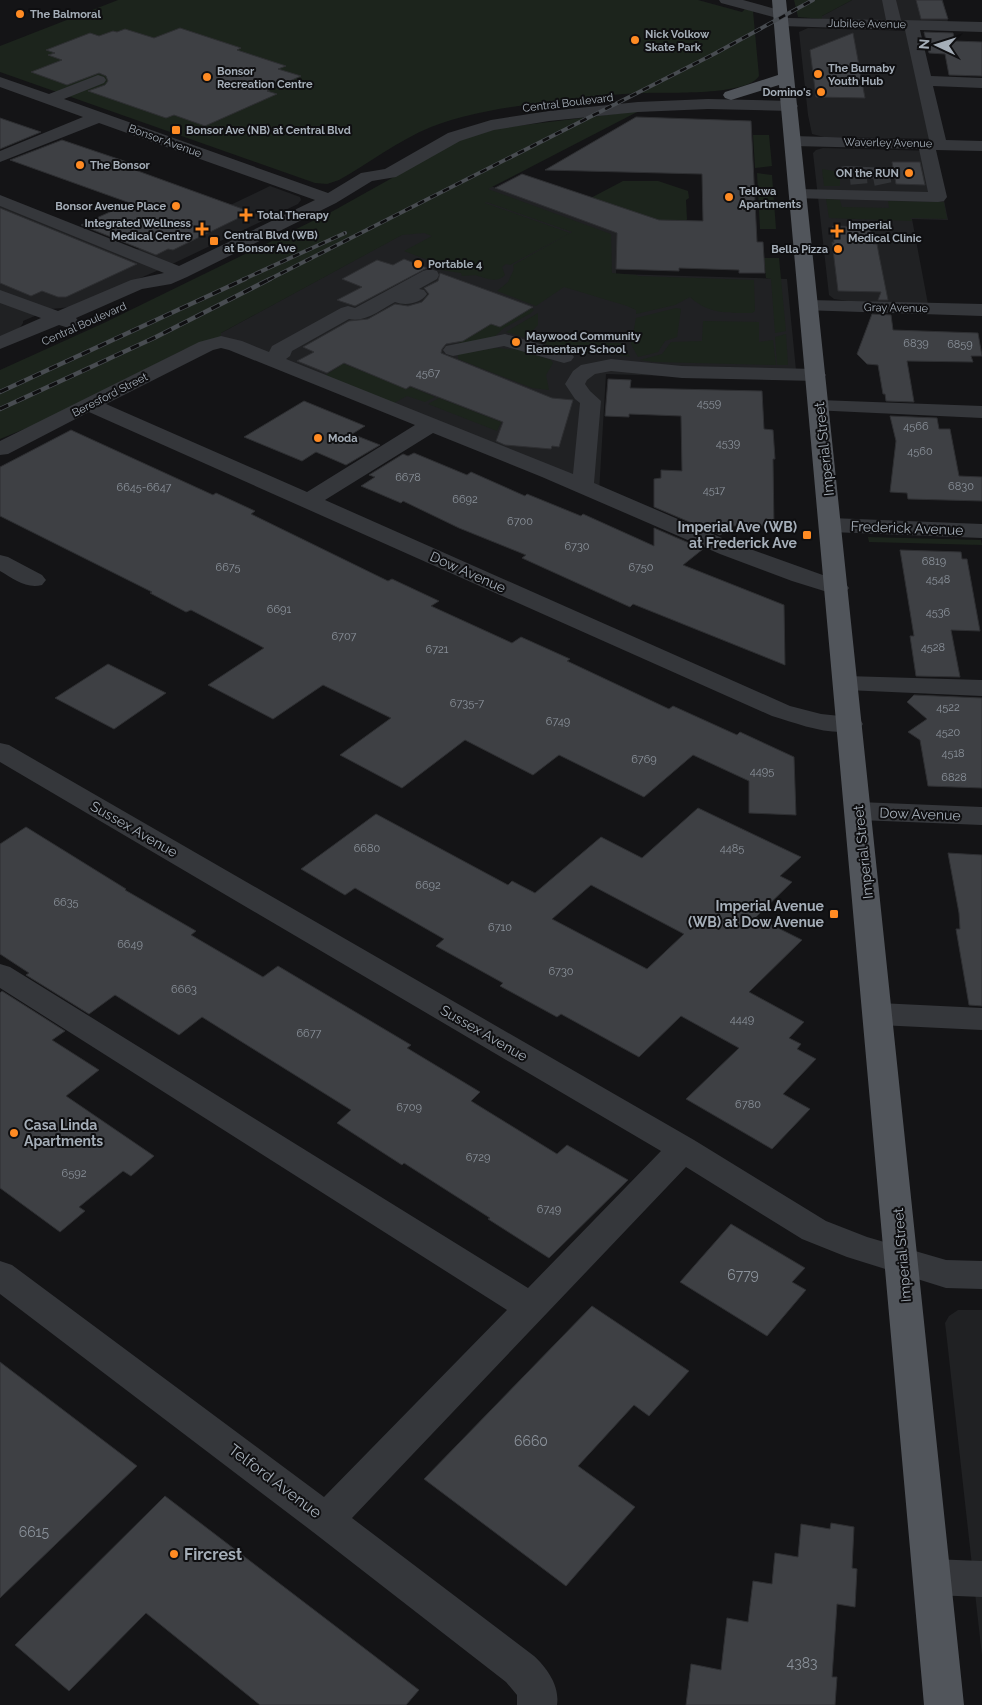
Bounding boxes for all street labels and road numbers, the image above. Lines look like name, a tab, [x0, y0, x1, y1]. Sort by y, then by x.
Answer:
street label: Jubilee Avenue	[828, 17, 907, 31]
street label: Central Boulevard	[522, 91, 614, 115]
street label: Bonsor Avenue	[127, 122, 204, 160]
street label: Waverley Avenue	[844, 136, 933, 150]
street label: Central Boulevard	[40, 299, 128, 349]
street label: Gray Avenue	[864, 301, 929, 315]
street label: Beresford Street	[70, 370, 150, 420]
street label: Imperial Street	[811, 401, 837, 497]
street label: Frederick Avenue	[850, 518, 964, 538]
street label: Dow Avenue	[428, 548, 508, 596]
street label: Sussex Avenue	[88, 798, 180, 860]
street label: Imperial Street	[850, 804, 876, 900]
street label: Dow Avenue	[879, 805, 961, 823]
street label: Sussex Avenue	[438, 1002, 530, 1064]
street label: Imperial Street	[890, 1207, 914, 1303]
street label: Telford Avenue	[225, 1440, 325, 1522]

